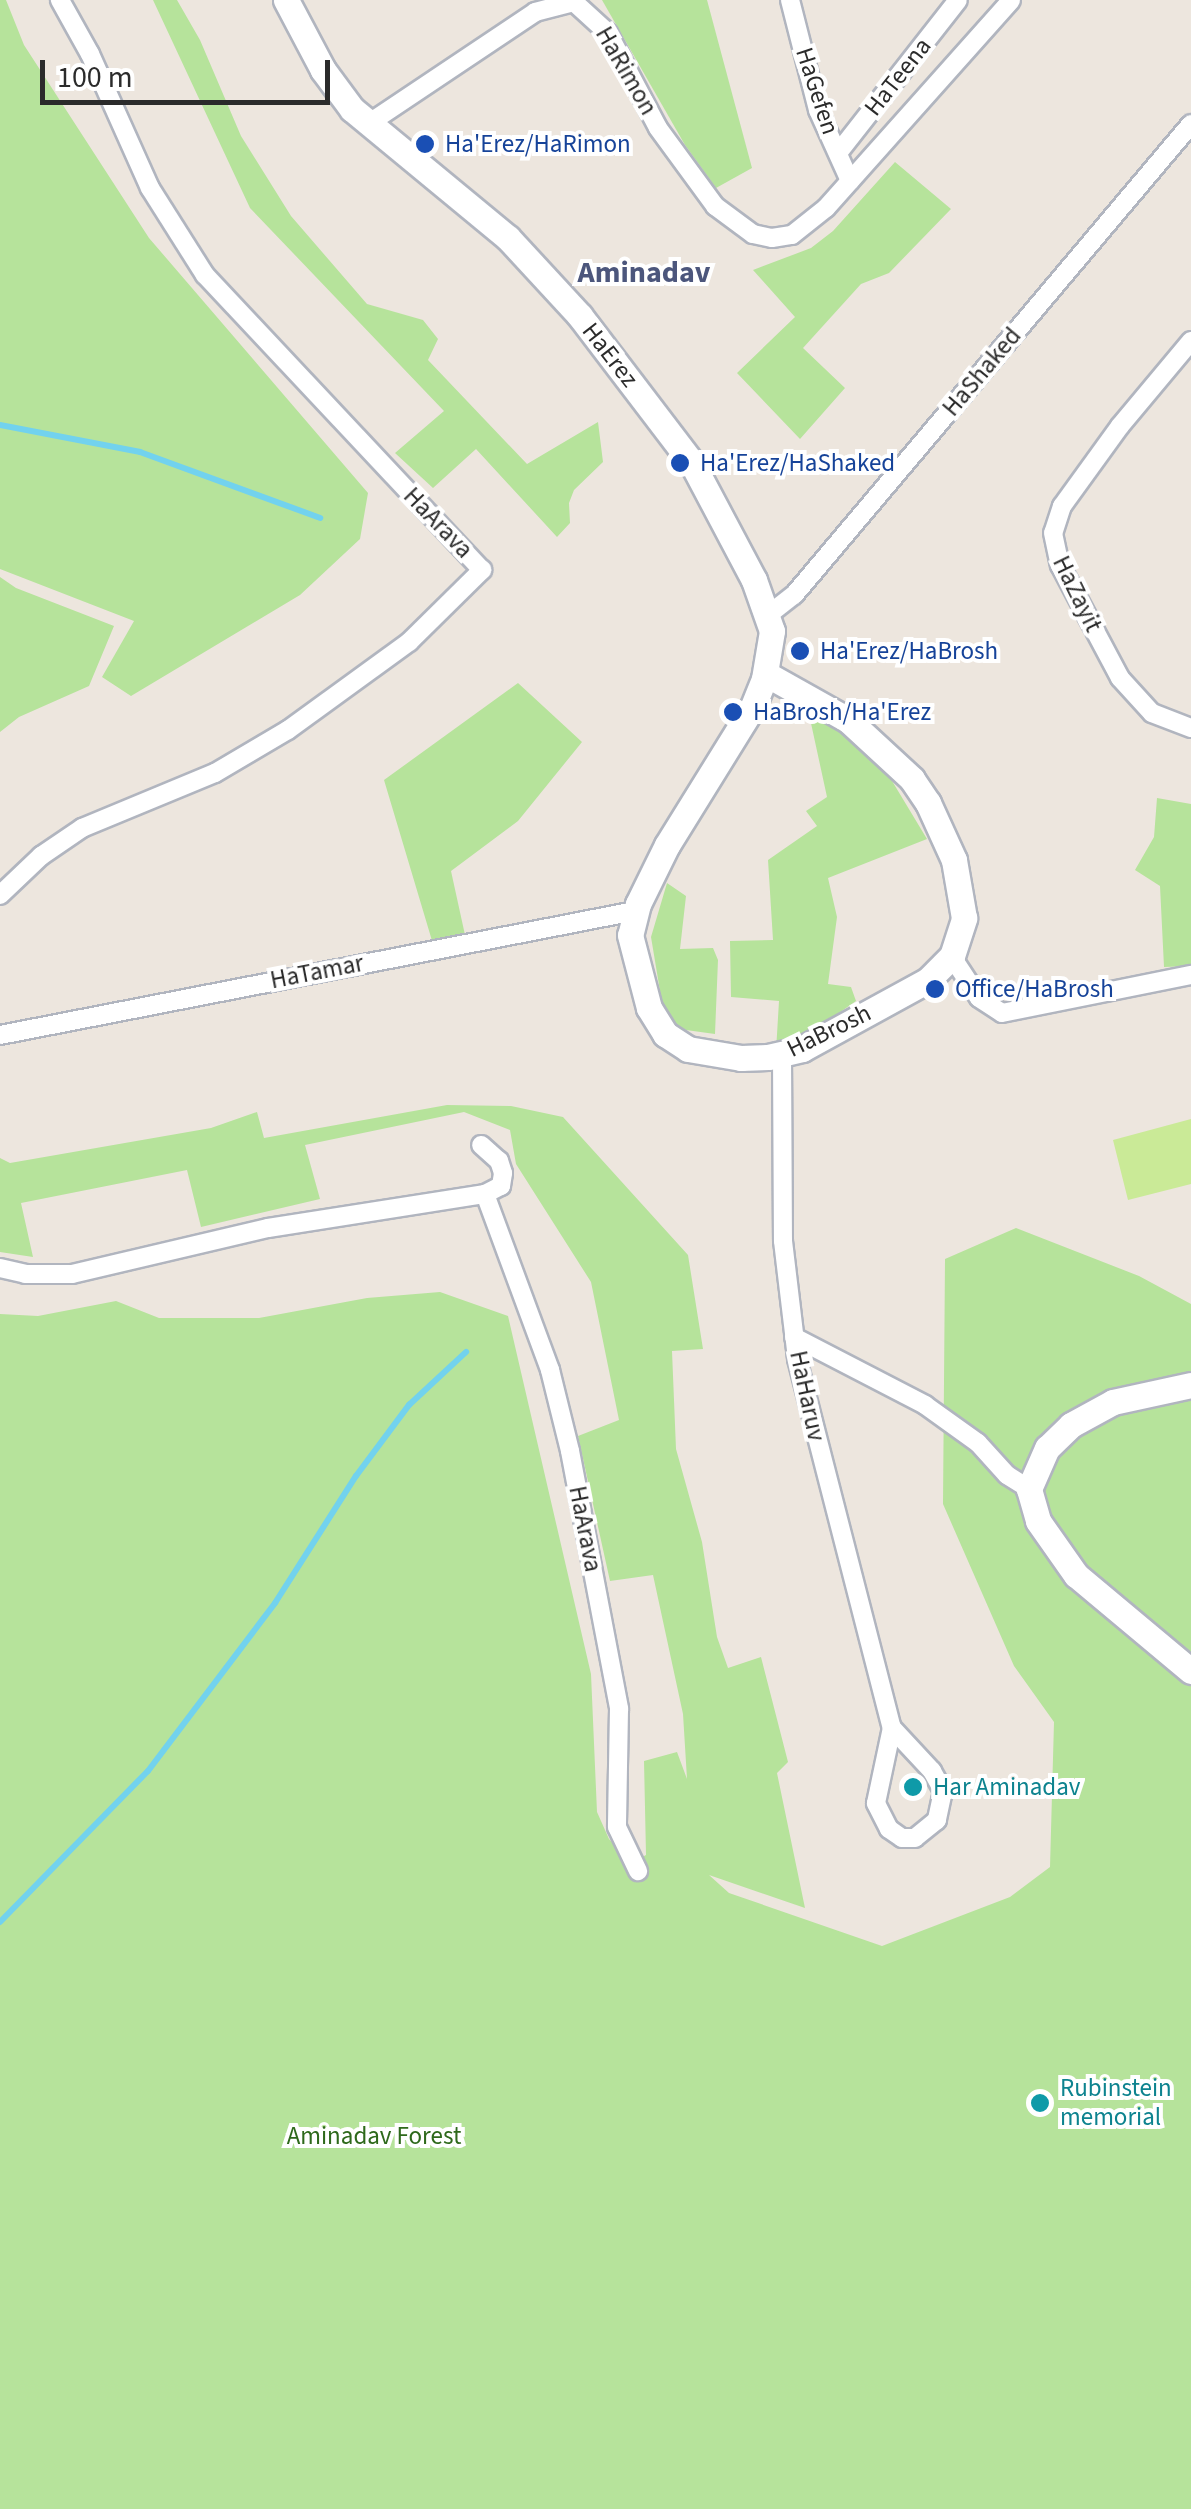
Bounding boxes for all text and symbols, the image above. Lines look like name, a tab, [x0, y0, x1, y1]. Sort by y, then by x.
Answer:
street label: HaRimon	[589, 21, 663, 121]
street label: HaTeena	[858, 32, 938, 122]
scale bar	[45, 40, 335, 102]
street label: HaGefen	[789, 44, 845, 138]
text: 100 m	[57, 56, 133, 99]
place label: Ha'Erez/HaRimon	[445, 129, 631, 159]
marker: Ha'Erez/HaRimon	[414, 133, 436, 155]
district label: Aminadav	[578, 255, 710, 291]
street label: HaErez	[576, 317, 644, 393]
street label: HaShaked	[936, 322, 1028, 422]
place label: Ha'Erez/HaShaked	[700, 448, 895, 478]
marker: Ha'Erez/HaShaked	[669, 452, 691, 474]
street label: HaArava	[397, 481, 479, 565]
street label: HaZayit	[1046, 551, 1108, 637]
place label: Ha'Erez/HaBrosh	[820, 636, 998, 666]
marker: Ha'Erez/HaBrosh	[789, 640, 811, 662]
place label: HaBrosh/Ha'Erez	[753, 697, 931, 727]
marker: HaBrosh/Ha'Erez	[722, 701, 744, 723]
street label: HaTamar	[268, 948, 366, 996]
place label: Office/HaBrosh	[955, 974, 1114, 1004]
marker: Office/HaBrosh	[924, 978, 946, 1000]
street label: HaBrosh	[782, 998, 876, 1064]
street label: HaHaruv	[783, 1348, 831, 1444]
street label: HaArava	[562, 1483, 608, 1575]
place label: Har Aminadav	[933, 1772, 1080, 1802]
marker: Har Aminadav	[902, 1776, 924, 1798]
place label: Rubinstein memorial	[1060, 2074, 1172, 2133]
marker: Rubinstein memorial	[1029, 2092, 1051, 2114]
park label: Aminadav Forest	[287, 2121, 461, 2151]

